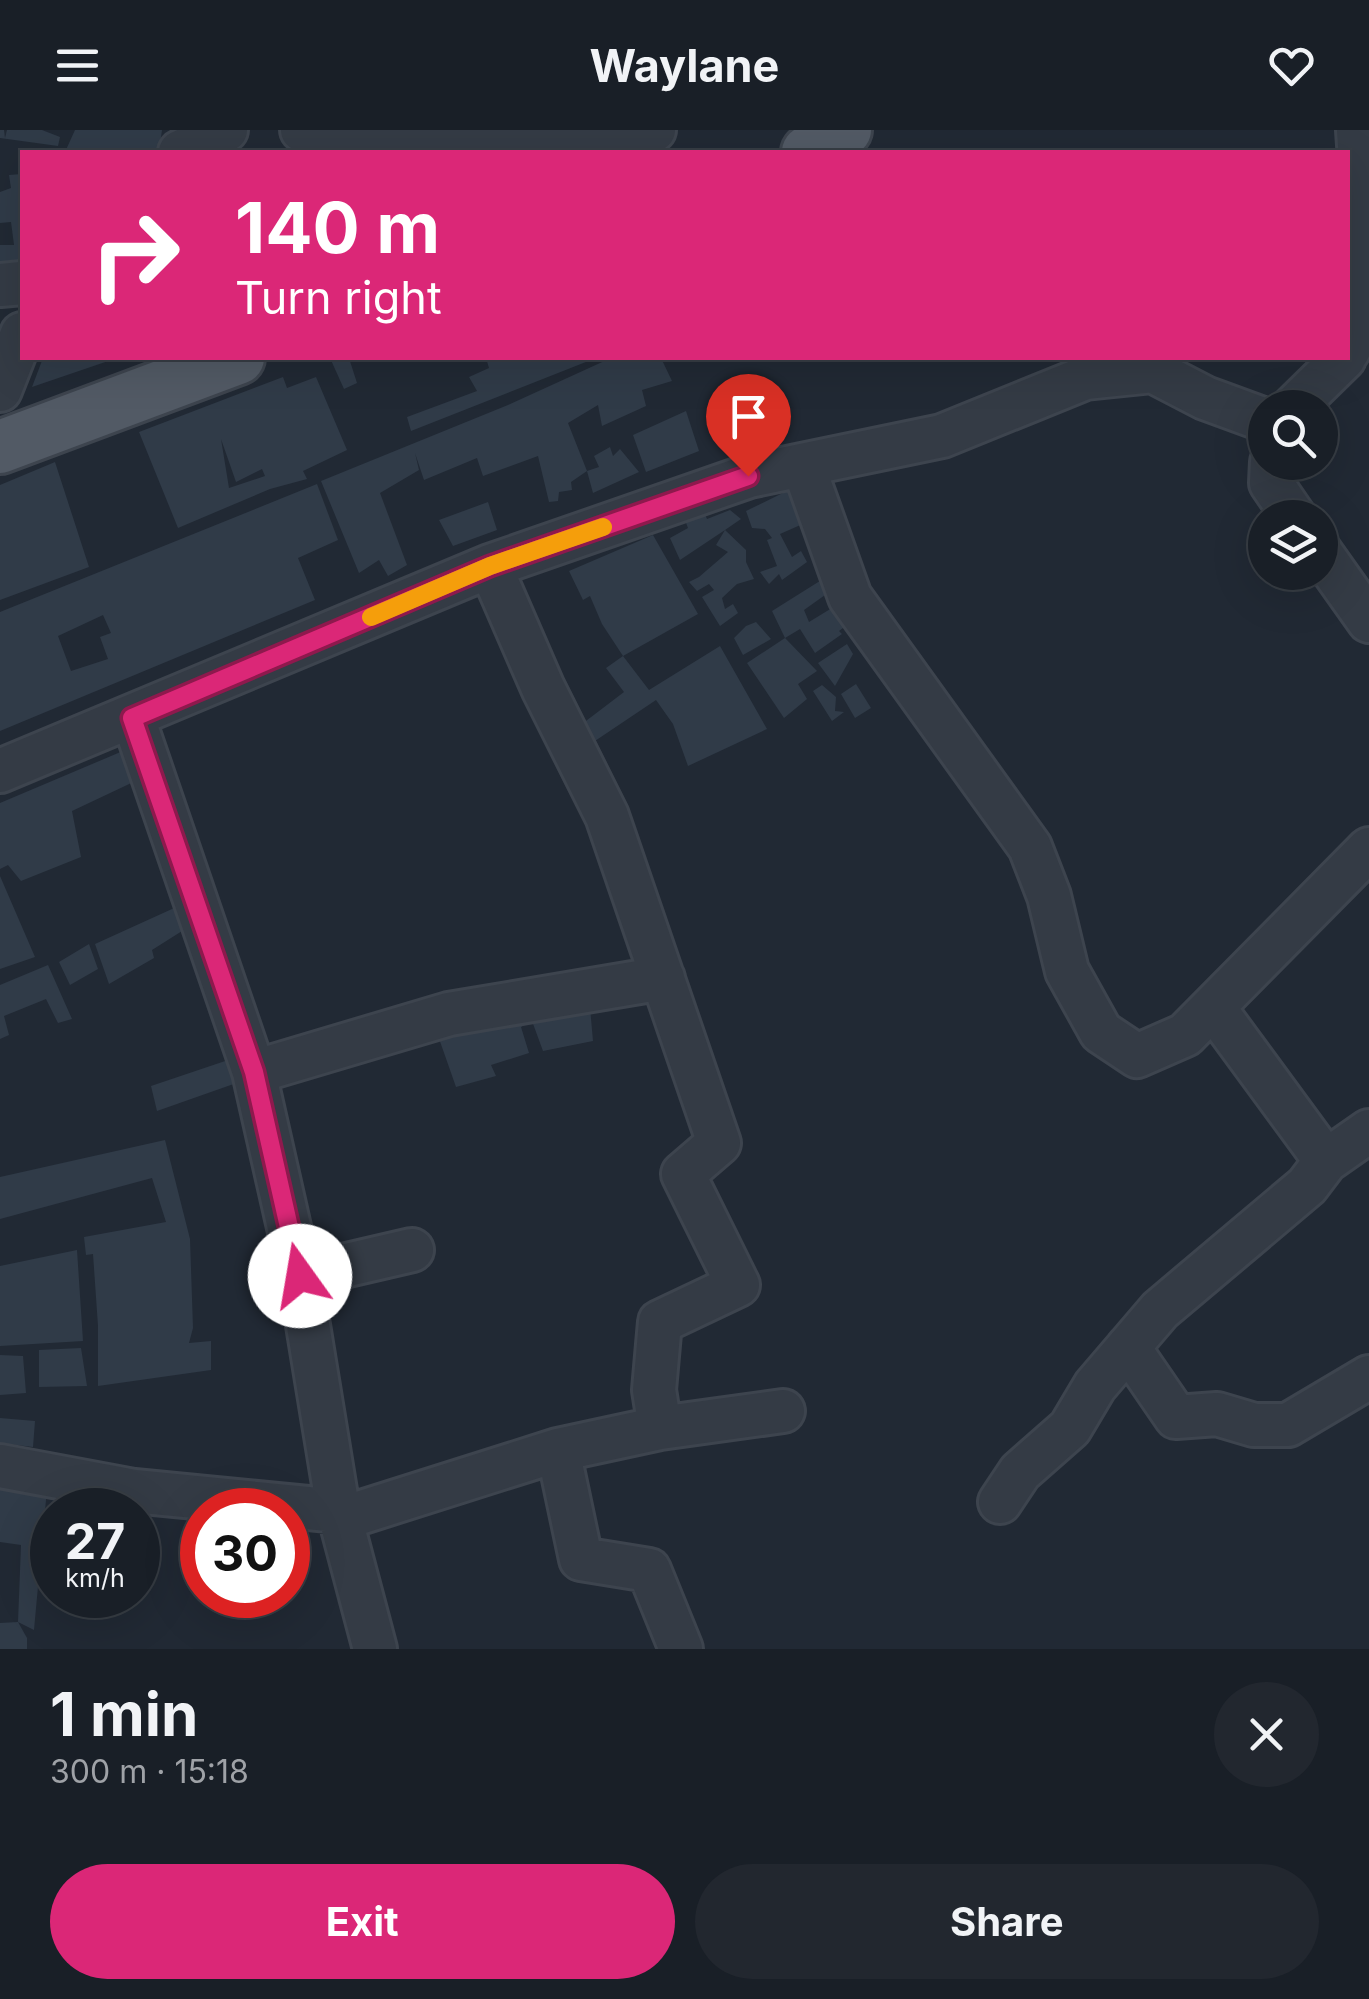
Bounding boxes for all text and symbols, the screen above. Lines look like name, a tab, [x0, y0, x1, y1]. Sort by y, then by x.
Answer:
icon: menu	[50, 38, 105, 93]
text: Waylane	[590, 38, 779, 93]
icon: heart	[1264, 38, 1319, 93]
text: 140 m	[235, 185, 440, 270]
icon: right	[70, 190, 200, 320]
text: Turn right	[235, 270, 442, 325]
pin	[706, 374, 791, 477]
icon: arrive	[721, 389, 776, 444]
map controls	[1248, 390, 1338, 590]
button: search	[1248, 390, 1338, 480]
button: layers	[1248, 500, 1338, 590]
position arrow	[248, 1224, 352, 1328]
speed limit sign: 30	[180, 1488, 310, 1618]
text: 27	[65, 1511, 125, 1571]
text: km/h	[65, 1563, 125, 1593]
text: 1 min	[50, 1678, 198, 1750]
button: close	[1214, 1682, 1319, 1787]
text: 300 m · 15:18	[50, 1752, 249, 1791]
button: Exit	[50, 1864, 675, 1979]
button: Share	[695, 1864, 1319, 1979]

